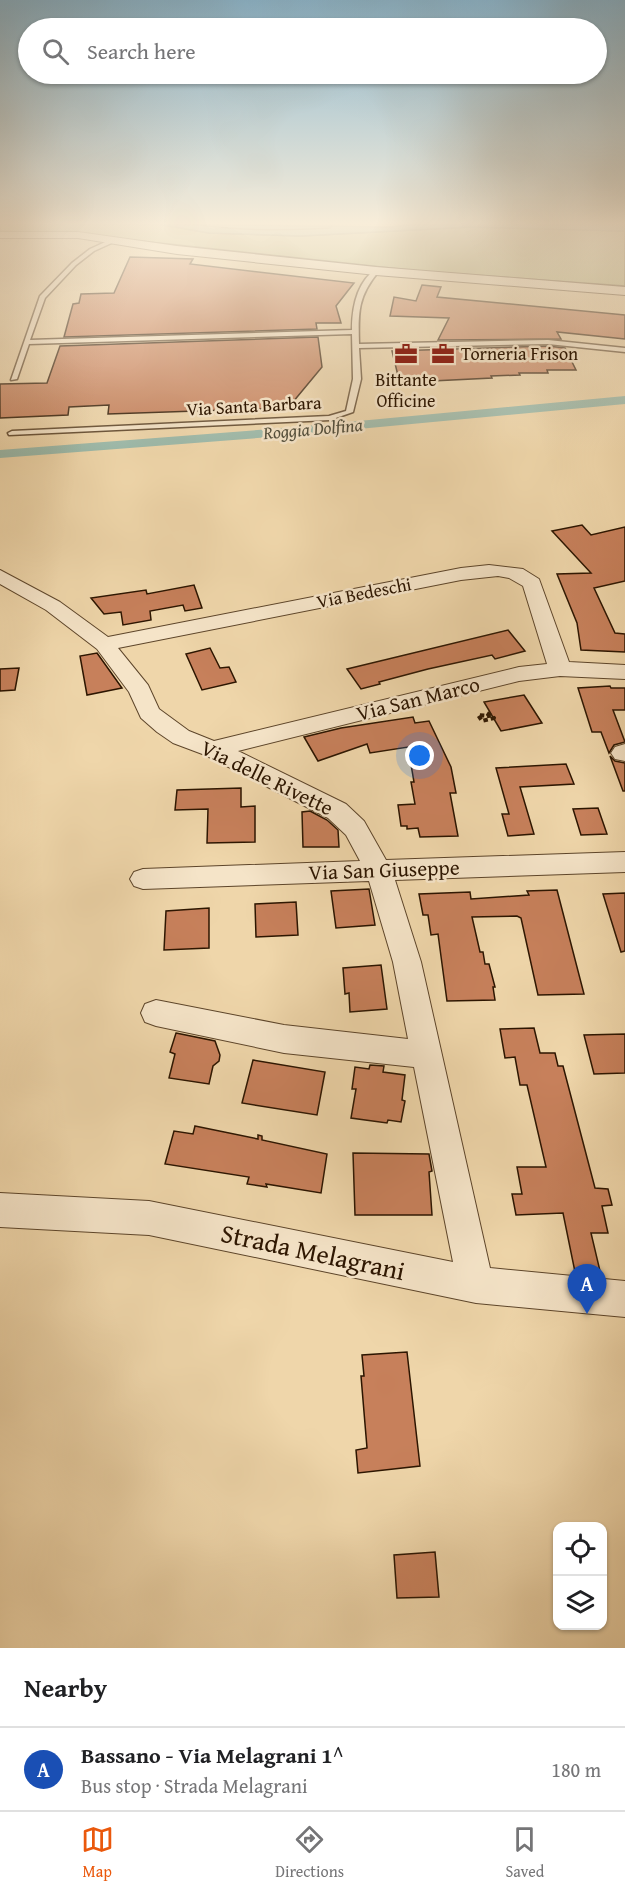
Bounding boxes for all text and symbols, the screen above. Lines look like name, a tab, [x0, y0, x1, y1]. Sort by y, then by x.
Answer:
search box	[18, 18, 607, 84]
icon: search	[39, 35, 72, 68]
text: Search here	[87, 35, 196, 67]
place label: Torneria Frison	[461, 340, 578, 367]
office icon: Bittante Officine	[393, 341, 419, 367]
office icon: Torneria Frison	[430, 341, 456, 367]
place label: Bittante Officine	[375, 366, 437, 414]
street label: Via Santa Barbara	[186, 388, 323, 423]
water label: Roggia Dolfina	[261, 411, 364, 446]
street label: Via Bedeschi	[314, 570, 414, 615]
street label: Via San Marco	[353, 668, 483, 729]
street label: Via delle Rivette	[196, 732, 339, 823]
your location	[405, 741, 434, 770]
street label: Via San Giuseppe	[308, 851, 460, 888]
street label: Strada Melagrani	[217, 1213, 409, 1290]
pin: A	[568, 1264, 606, 1314]
map controls	[553, 1522, 607, 1630]
button: locate	[553, 1522, 607, 1576]
button: layers	[553, 1576, 607, 1630]
text: Nearby	[24, 1668, 107, 1707]
text: Bassano - Via Melagrani 1^	[81, 1739, 344, 1771]
text: A	[37, 1755, 50, 1784]
text: 180 m	[551, 1755, 601, 1784]
text: Bus stop · Strada Melagrani	[81, 1771, 308, 1800]
tab: Map	[81, 1823, 114, 1883]
tab: Directions	[275, 1823, 344, 1883]
tab: Saved	[505, 1823, 544, 1883]

